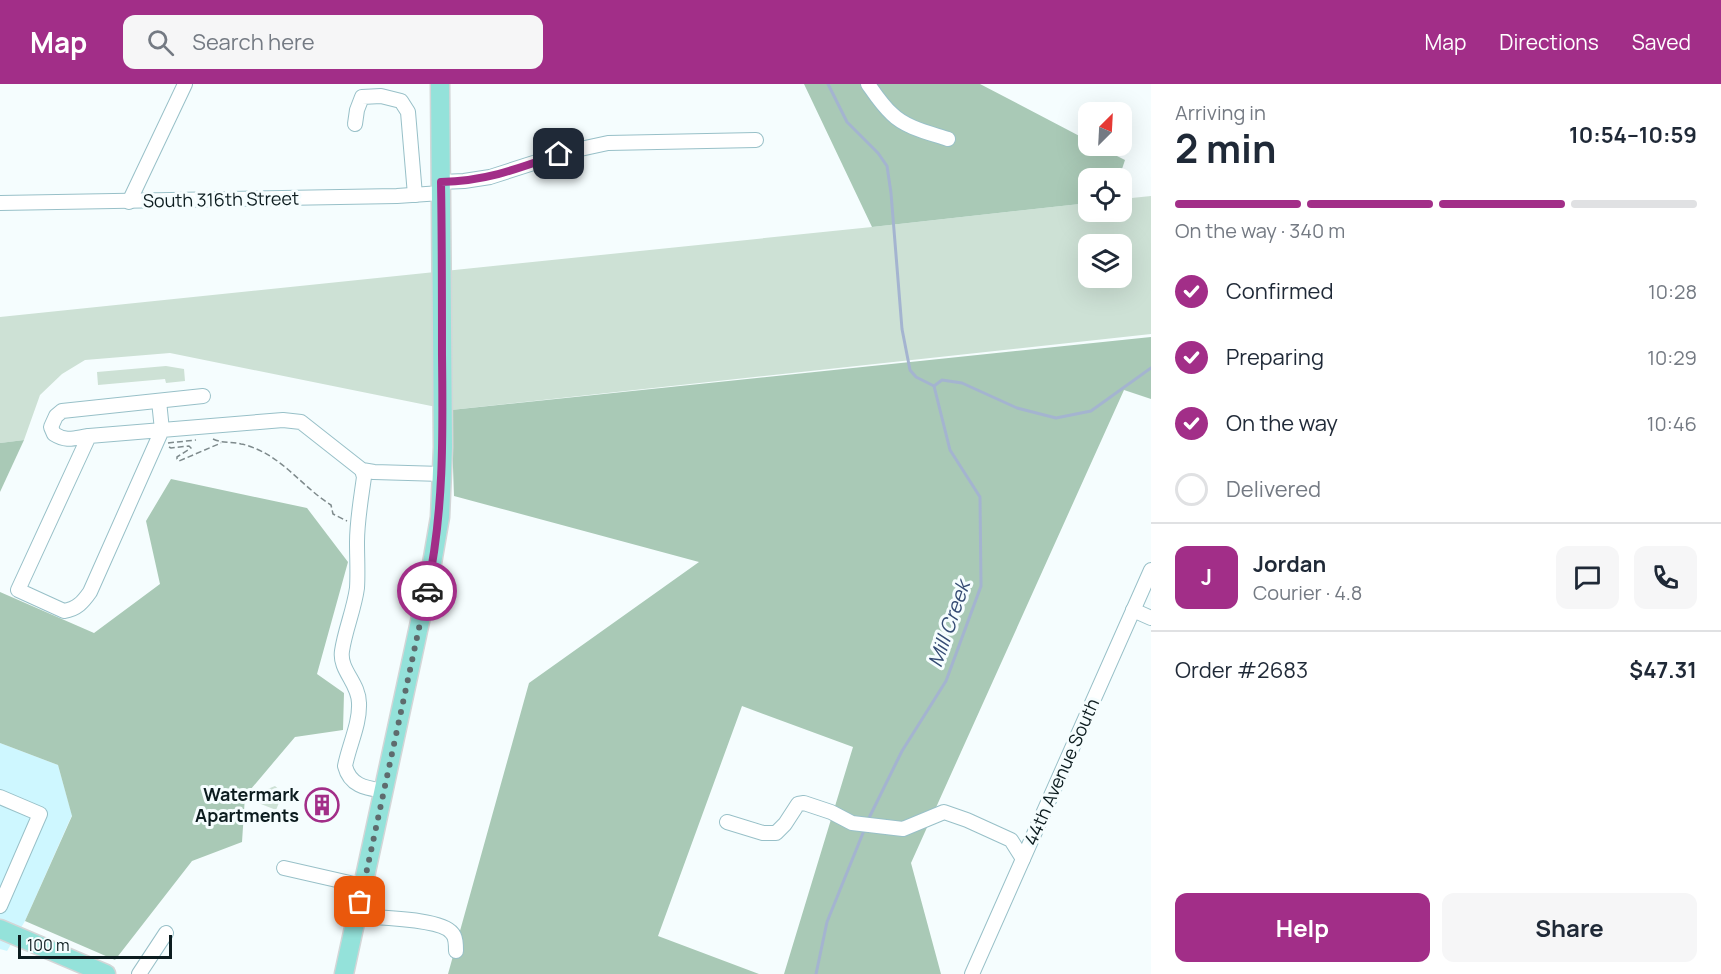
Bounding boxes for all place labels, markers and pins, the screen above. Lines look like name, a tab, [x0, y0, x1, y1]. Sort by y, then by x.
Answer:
pin	[533, 128, 584, 179]
place label: Watermark Apartments	[195, 782, 300, 827]
building icon: Watermark Apartments	[304, 787, 340, 823]
pin	[334, 876, 385, 927]

